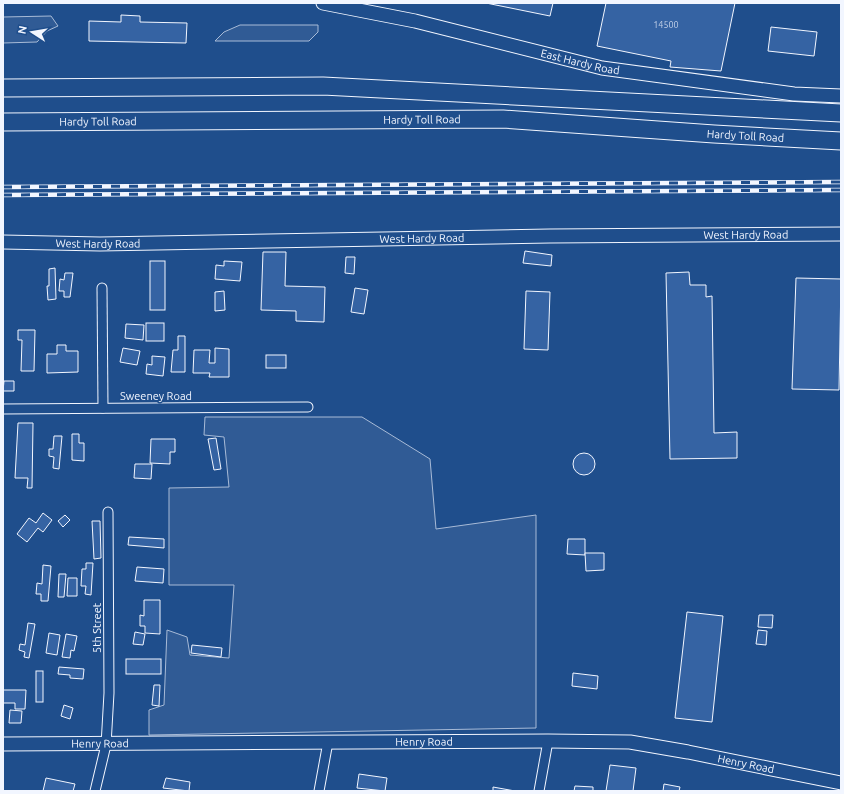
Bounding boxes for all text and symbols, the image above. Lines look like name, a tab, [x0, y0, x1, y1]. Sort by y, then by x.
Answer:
north arrow	[12, 12, 52, 52]
house number: 14500	[653, 20, 679, 30]
text: N	[15, 25, 29, 35]
street label: East Hardy Road	[540, 47, 620, 76]
street label: Hardy Toll Road	[383, 113, 461, 126]
street label: Hardy Toll Road	[59, 115, 137, 128]
street label: Hardy Toll Road	[706, 127, 784, 144]
street label: West Hardy Road	[703, 228, 788, 241]
street label: West Hardy Road	[379, 232, 464, 245]
street label: West Hardy Road	[55, 237, 141, 250]
street label: Sweeney Road	[120, 390, 192, 402]
street label: 5th Street	[91, 602, 103, 653]
street label: Henry Road	[395, 736, 453, 748]
street label: Henry Road	[71, 737, 129, 750]
street label: Henry Road	[716, 752, 775, 775]

